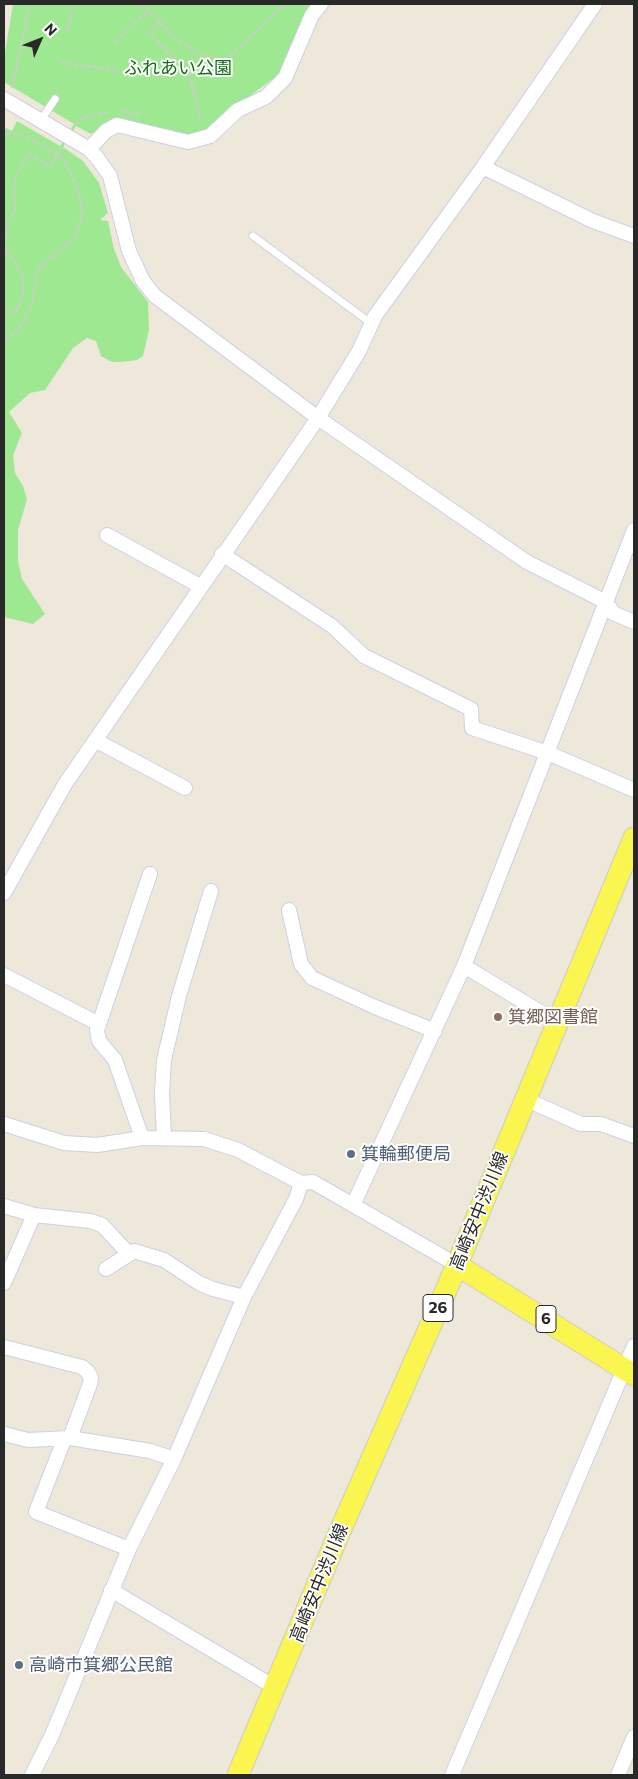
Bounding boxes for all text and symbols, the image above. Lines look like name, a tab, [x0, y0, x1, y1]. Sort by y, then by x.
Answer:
north arrow	[15, 15, 65, 65]
text: N	[41, 20, 61, 39]
park label: ふれあい公園	[124, 57, 232, 79]
place label: 箕郷図書館	[508, 1006, 598, 1028]
marker: 箕郷図書館	[492, 1011, 504, 1023]
place label: 箕輪郵便局	[361, 1143, 451, 1165]
marker: 箕輪郵便局	[345, 1148, 357, 1160]
street label: 高崎安中渋川線	[445, 1149, 513, 1273]
road number: 26	[423, 1295, 453, 1322]
road number: 6	[536, 1306, 556, 1332]
street label: 高崎安中渋川線	[285, 1521, 353, 1645]
place label: 高崎市箕郷公民館	[29, 1654, 173, 1676]
marker: 高崎市箕郷公民館	[13, 1659, 25, 1671]

